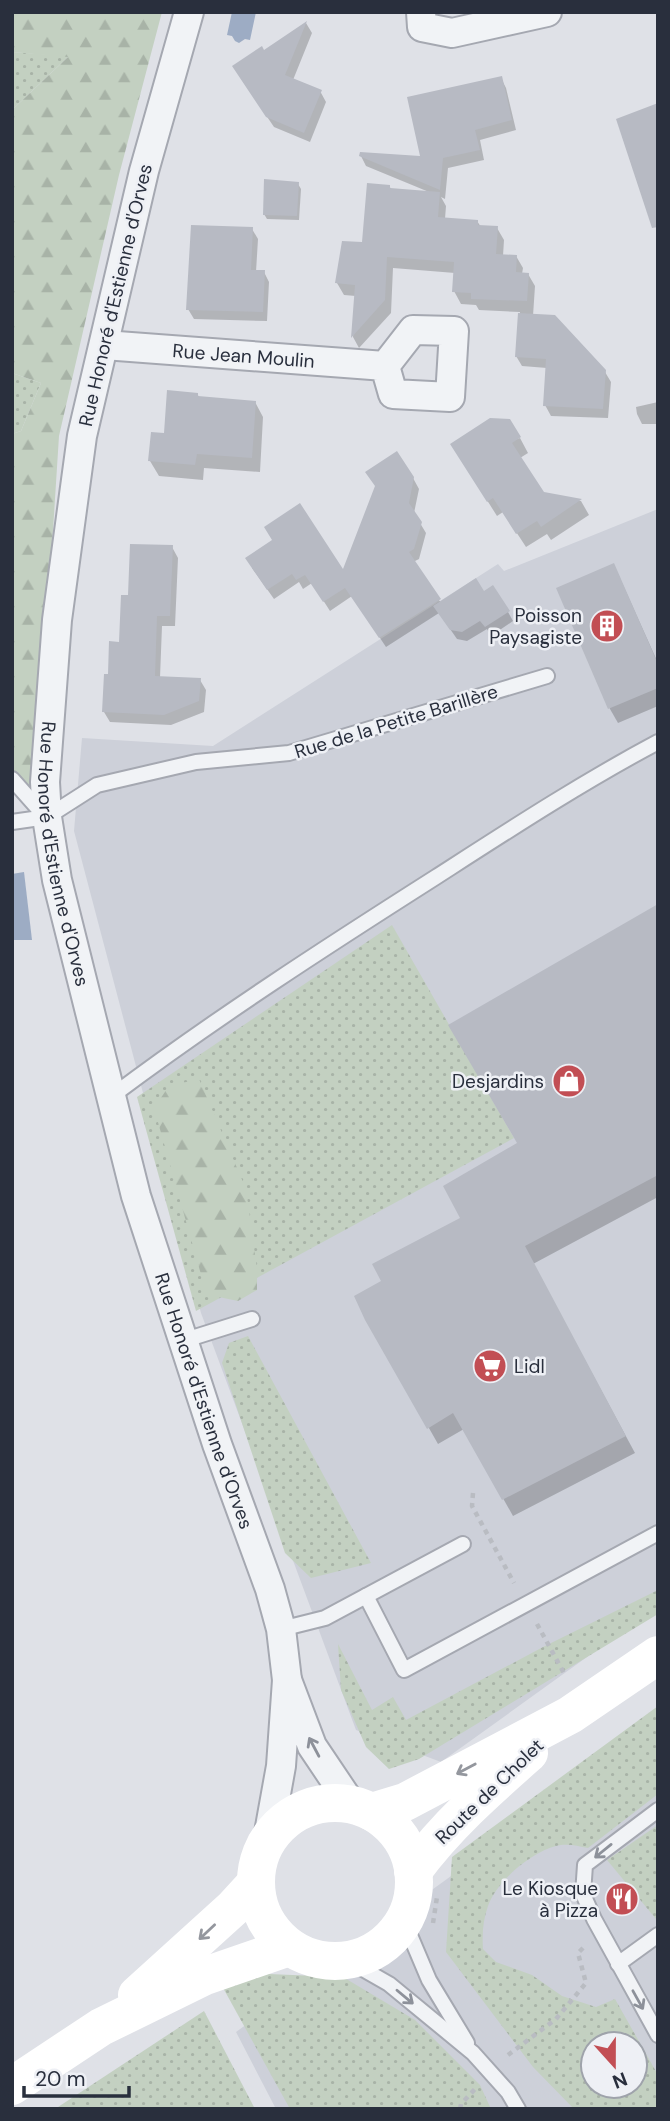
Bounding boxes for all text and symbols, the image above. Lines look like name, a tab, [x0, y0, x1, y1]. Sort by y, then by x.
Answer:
street label: Rue Honoré d'Estienne d'Orves	[73, 161, 158, 429]
street label: Rue Jean Moulin	[172, 338, 316, 374]
place label: Poisson Paysagiste	[489, 603, 582, 650]
building icon: Poisson Paysagiste	[588, 607, 626, 645]
street label: Rue de la Petite Barillère	[291, 679, 501, 764]
street label: Rue Honoré d'Estienne d'Orves	[32, 720, 95, 989]
shop icon: Desjardins	[550, 1062, 588, 1100]
place label: Desjardins	[452, 1069, 544, 1094]
street label: Rue Honoré d'Estienne d'Orves	[149, 1270, 259, 1532]
supermarket icon: Lidl	[471, 1347, 509, 1385]
place label: Lidl	[514, 1354, 545, 1379]
street label: Route de Cholet	[430, 1733, 549, 1850]
one-way arrow	[307, 1738, 321, 1758]
one-way arrow	[457, 1763, 477, 1777]
one-way arrow	[595, 1843, 613, 1858]
place label: Le Kiosque à Pizza	[502, 1876, 598, 1923]
restaurant icon: Le Kiosque à Pizza	[603, 1880, 641, 1918]
one-way arrow	[198, 1923, 216, 1940]
one-way arrow	[395, 1989, 413, 2004]
one-way arrow	[631, 1989, 645, 2009]
north arrow	[579, 2030, 649, 2100]
scale bar	[24, 2054, 130, 2098]
text: 20 m	[35, 2065, 86, 2093]
text: N	[609, 2066, 631, 2095]

